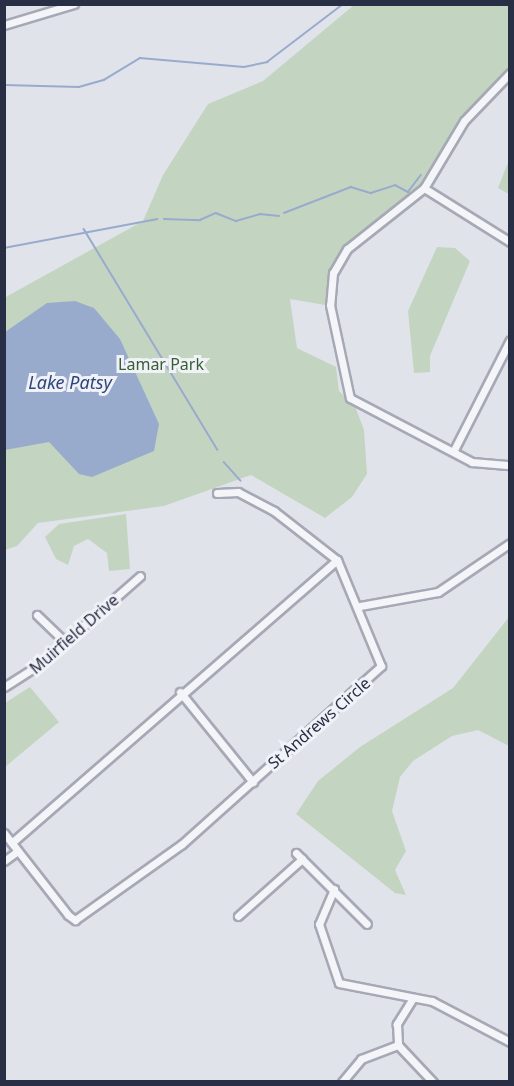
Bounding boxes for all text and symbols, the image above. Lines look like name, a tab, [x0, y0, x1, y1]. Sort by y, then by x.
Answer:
park label: Lamar Park	[118, 354, 204, 374]
water label: Lake Patsy	[28, 371, 112, 393]
street label: Muirfield Drive	[26, 590, 122, 678]
street label: St Andrews Circle	[264, 673, 374, 773]

